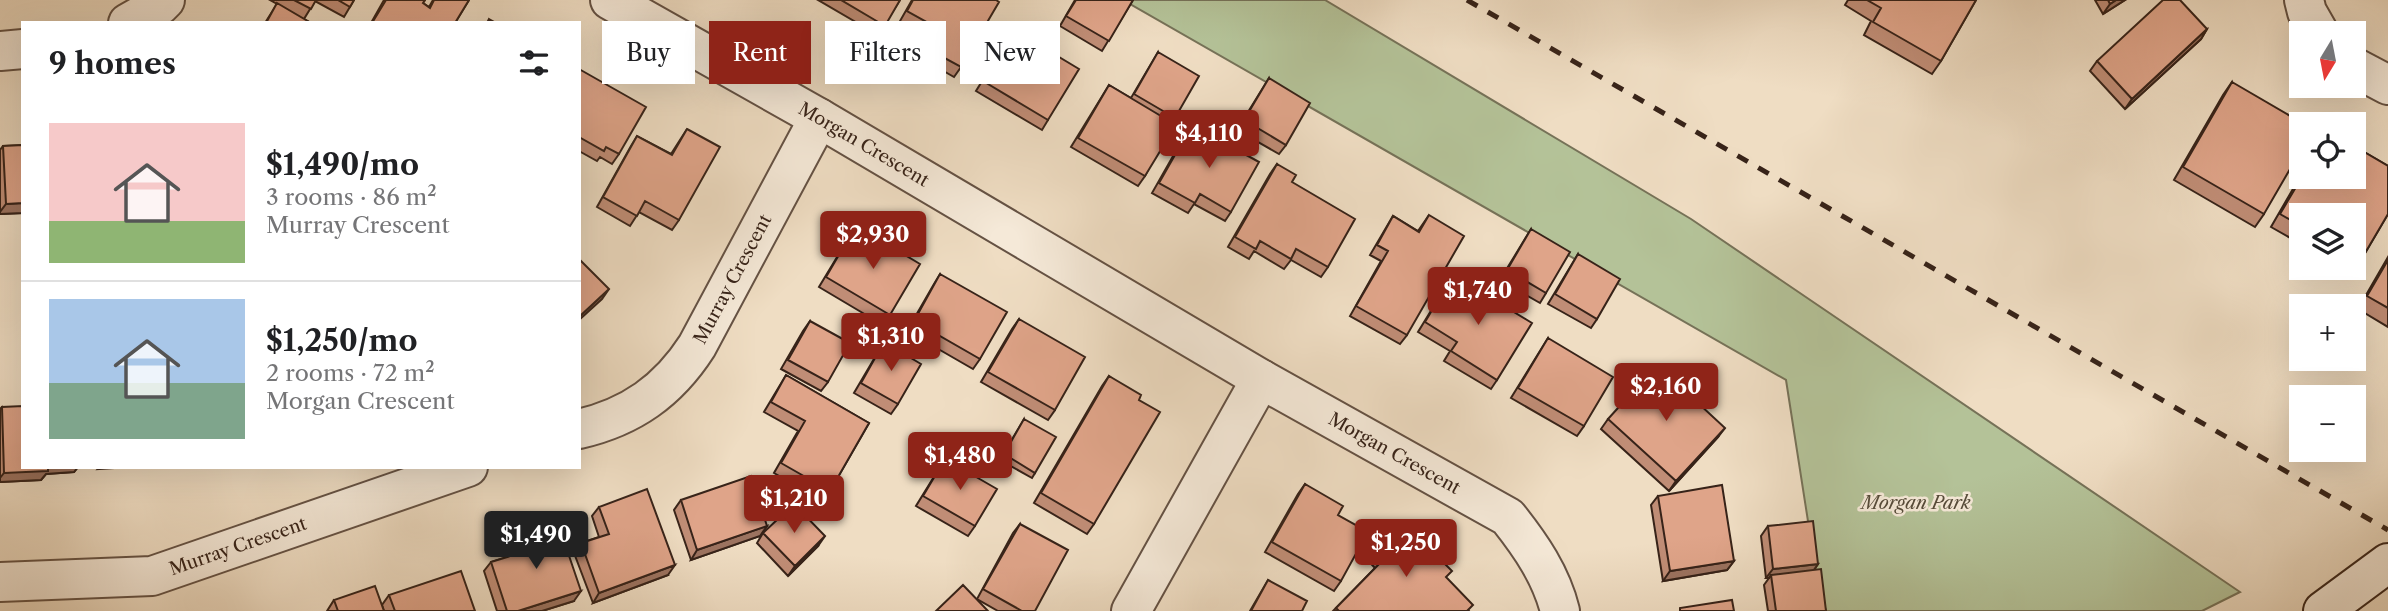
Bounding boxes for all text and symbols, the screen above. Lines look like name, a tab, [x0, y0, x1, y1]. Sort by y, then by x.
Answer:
chip: Buy	[602, 21, 695, 84]
chip: Rent	[709, 21, 811, 84]
chip: Filters	[825, 21, 946, 84]
chip: New	[960, 21, 1060, 84]
north arrow	[2289, 21, 2366, 98]
map controls	[2289, 21, 2366, 462]
icon: filters	[515, 44, 553, 82]
text: 9 homes	[49, 45, 176, 82]
street label: Morgan Crescent	[795, 98, 933, 192]
pin: $4,110	[1152, 110, 1266, 170]
button: locate	[2289, 112, 2366, 189]
text: $4,110	[1175, 119, 1243, 147]
text: $1,490/mo	[266, 146, 419, 183]
icon: home	[105, 151, 189, 235]
text: 3 rooms · 86 m²	[266, 183, 437, 211]
button: layers	[2289, 203, 2366, 280]
street label: Murray Crescent	[689, 210, 777, 348]
text: Murray Crescent	[266, 211, 450, 239]
pin: $2,930	[816, 212, 930, 271]
text: $2,930	[836, 220, 910, 248]
pin: $1,740	[1421, 268, 1535, 327]
text: $1,740	[1444, 276, 1512, 304]
button: +	[2289, 294, 2366, 371]
pin: $1,310	[834, 314, 948, 373]
text: $1,250/mo	[266, 322, 418, 359]
text: $1,310	[857, 322, 925, 350]
icon: home	[105, 327, 189, 411]
text: 2 rooms · 72 m²	[266, 359, 435, 387]
pin: $2,160	[1609, 364, 1723, 423]
text: $2,160	[1630, 372, 1702, 400]
button: −	[2289, 385, 2366, 462]
text: Morgan Crescent	[266, 387, 455, 415]
street label: Morgan Crescent	[1324, 408, 1465, 499]
pin: $1,480	[903, 433, 1017, 492]
text: $1,480	[924, 441, 996, 469]
pin: $1,210	[737, 476, 851, 535]
text: $1,210	[760, 484, 828, 512]
park label: Morgan Park	[1859, 492, 1971, 514]
street label: Murray Crescent	[166, 512, 310, 580]
pin: $1,490	[479, 512, 593, 571]
text: $1,490	[500, 520, 572, 548]
pin: $1,250	[1349, 520, 1463, 579]
text: $1,250	[1371, 528, 1441, 556]

